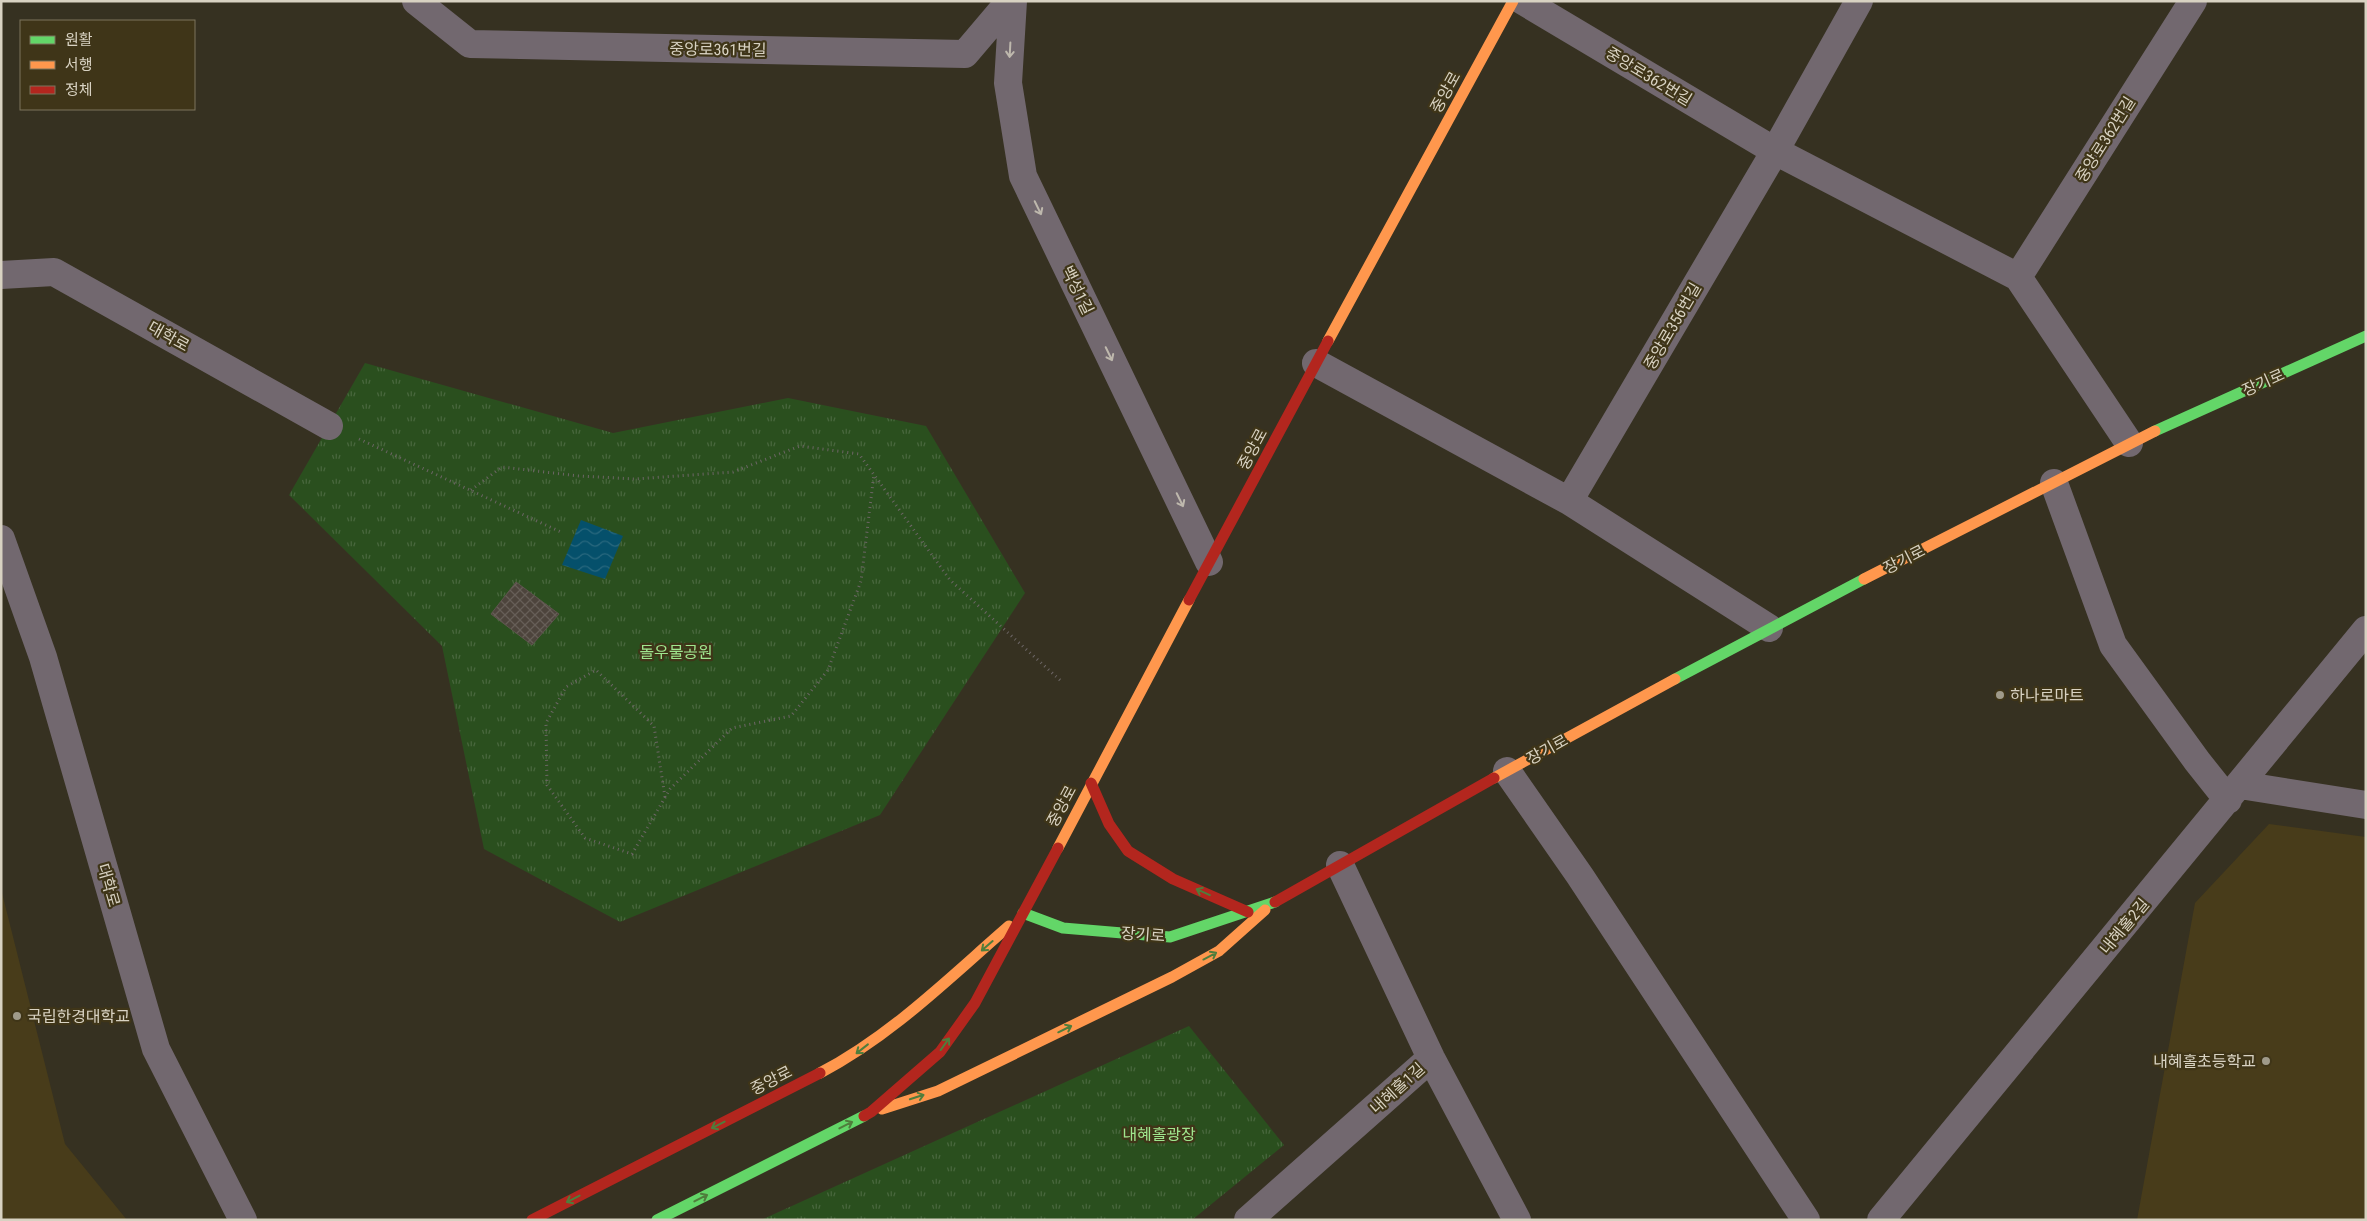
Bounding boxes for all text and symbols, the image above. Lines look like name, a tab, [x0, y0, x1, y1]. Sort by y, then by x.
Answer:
legend	[20, 20, 195, 110]
text: 원활	[65, 31, 93, 49]
street label: 중앙로361번길	[669, 39, 767, 60]
one-way arrow	[1006, 42, 1015, 58]
street label: 중앙로362번길	[1602, 43, 1695, 110]
text: 서행	[65, 56, 93, 74]
street label: 중앙로	[1426, 68, 1465, 116]
text: 정체	[65, 81, 93, 99]
street label: 중앙로362번길	[2072, 93, 2139, 186]
one-way arrow	[1034, 200, 1043, 215]
street label: 백성1길	[1058, 263, 1098, 318]
street label: 중앙로356번길	[1640, 279, 1705, 373]
street label: 대학로	[145, 317, 193, 356]
one-way arrow	[1105, 346, 1114, 361]
street label: 장기로	[2239, 365, 2287, 400]
street label: 중앙로	[1234, 425, 1271, 473]
one-way arrow	[1176, 492, 1185, 507]
street label: 장기로	[1880, 541, 1928, 578]
park label: 돌우물공원	[639, 643, 713, 662]
place label: 하나로마트	[2010, 686, 2084, 705]
marker: 하나로마트	[1994, 689, 2006, 701]
street label: 장기로	[1523, 730, 1571, 768]
street label: 중앙로	[1043, 782, 1080, 830]
street label: 대학로	[93, 861, 124, 909]
one-way arrow	[1196, 887, 1211, 897]
street label: 내혜홀2길	[2096, 895, 2153, 958]
street label: 장기로	[1120, 923, 1166, 946]
one-way arrow	[980, 940, 993, 951]
one-way arrow	[1202, 951, 1217, 960]
place label: 국립한경대학교	[27, 1007, 130, 1026]
marker: 국립한경대학교	[11, 1010, 23, 1022]
one-way arrow	[1057, 1024, 1072, 1034]
one-way arrow	[940, 1038, 951, 1051]
one-way arrow	[856, 1044, 869, 1055]
place label: 내혜홀초등학교	[2153, 1052, 2256, 1071]
marker: 내혜홀초등학교	[2260, 1055, 2272, 1067]
street label: 내혜홀1길	[1366, 1059, 1429, 1118]
street label: 중앙로	[747, 1062, 795, 1099]
one-way arrow	[909, 1092, 925, 1102]
one-way arrow	[838, 1120, 853, 1129]
one-way arrow	[711, 1121, 726, 1130]
park label: 내혜홀광장	[1122, 1125, 1196, 1144]
one-way arrow	[693, 1193, 708, 1203]
one-way arrow	[566, 1195, 581, 1204]

